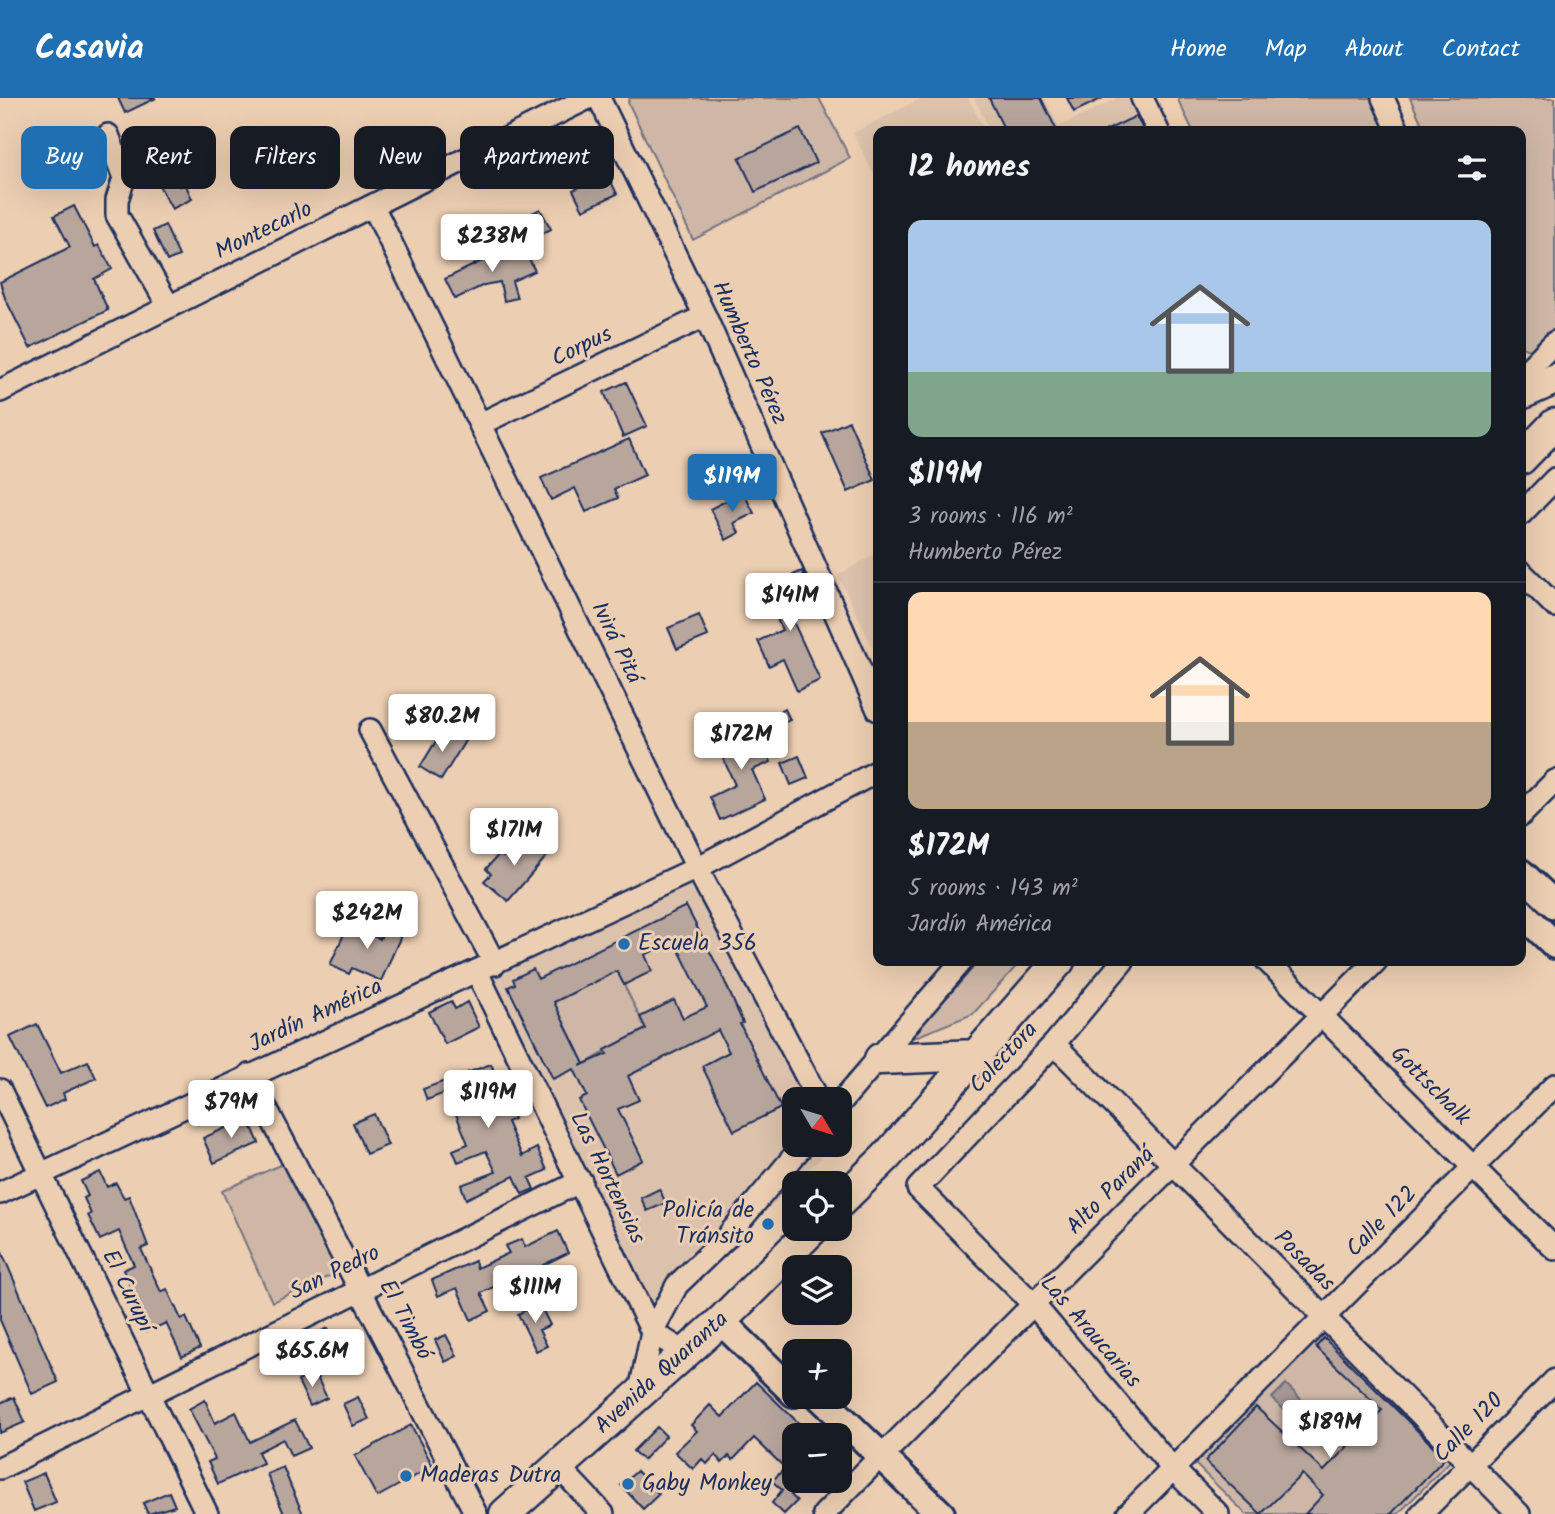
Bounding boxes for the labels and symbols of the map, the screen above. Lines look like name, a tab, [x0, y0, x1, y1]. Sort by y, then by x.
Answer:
street label: Montecarlo	[209, 192, 319, 270]
pin: $238M	[443, 214, 541, 274]
street label: Humberto Pérez	[701, 275, 797, 431]
street label: Corpus	[545, 317, 619, 377]
pin: $119M	[683, 454, 781, 514]
pin: $141M	[741, 574, 839, 633]
street label: Ivirá Pitá	[581, 596, 652, 692]
pin: $80.2M	[385, 694, 499, 754]
pin: $172M	[692, 712, 790, 772]
pin: $171M	[465, 808, 563, 868]
pin: $242M	[318, 892, 416, 951]
place label: Escuela 356	[638, 926, 757, 962]
marker: Escuela 356	[616, 936, 632, 952]
street label: Jardín América	[243, 969, 389, 1063]
street label: Colectora	[961, 1013, 1047, 1103]
street label: Gottschalk	[1381, 1037, 1479, 1135]
pin: $119M	[439, 1070, 537, 1130]
pin: $79M	[190, 1080, 272, 1140]
north arrow	[782, 1087, 852, 1157]
street label: Las Hortensias	[559, 1106, 655, 1250]
street label: Alto Paraná	[1058, 1137, 1165, 1244]
street label: Calle 122	[1338, 1178, 1426, 1266]
place label: Policía de Tránsito	[662, 1193, 754, 1255]
marker: Policía de Tránsito	[760, 1216, 776, 1232]
street label: Posadas	[1265, 1222, 1344, 1301]
street label: San Pedro	[284, 1236, 386, 1310]
street label: El Curupí	[91, 1243, 164, 1342]
pin: $111M	[486, 1266, 584, 1325]
street label: Las Araucarias	[1030, 1267, 1150, 1397]
street label: El Timbó	[369, 1273, 442, 1368]
street label: Avenida Quaranta	[587, 1303, 737, 1443]
pin: $65.6M	[255, 1330, 369, 1389]
street label: Calle 120	[1425, 1384, 1513, 1472]
pin: $189M	[1281, 1400, 1379, 1460]
place label: Maderas Dutra	[420, 1458, 561, 1494]
place label: Gaby Monkey	[642, 1466, 772, 1502]
marker: Maderas Dutra	[398, 1468, 414, 1484]
marker: Gaby Monkey	[620, 1476, 636, 1492]

